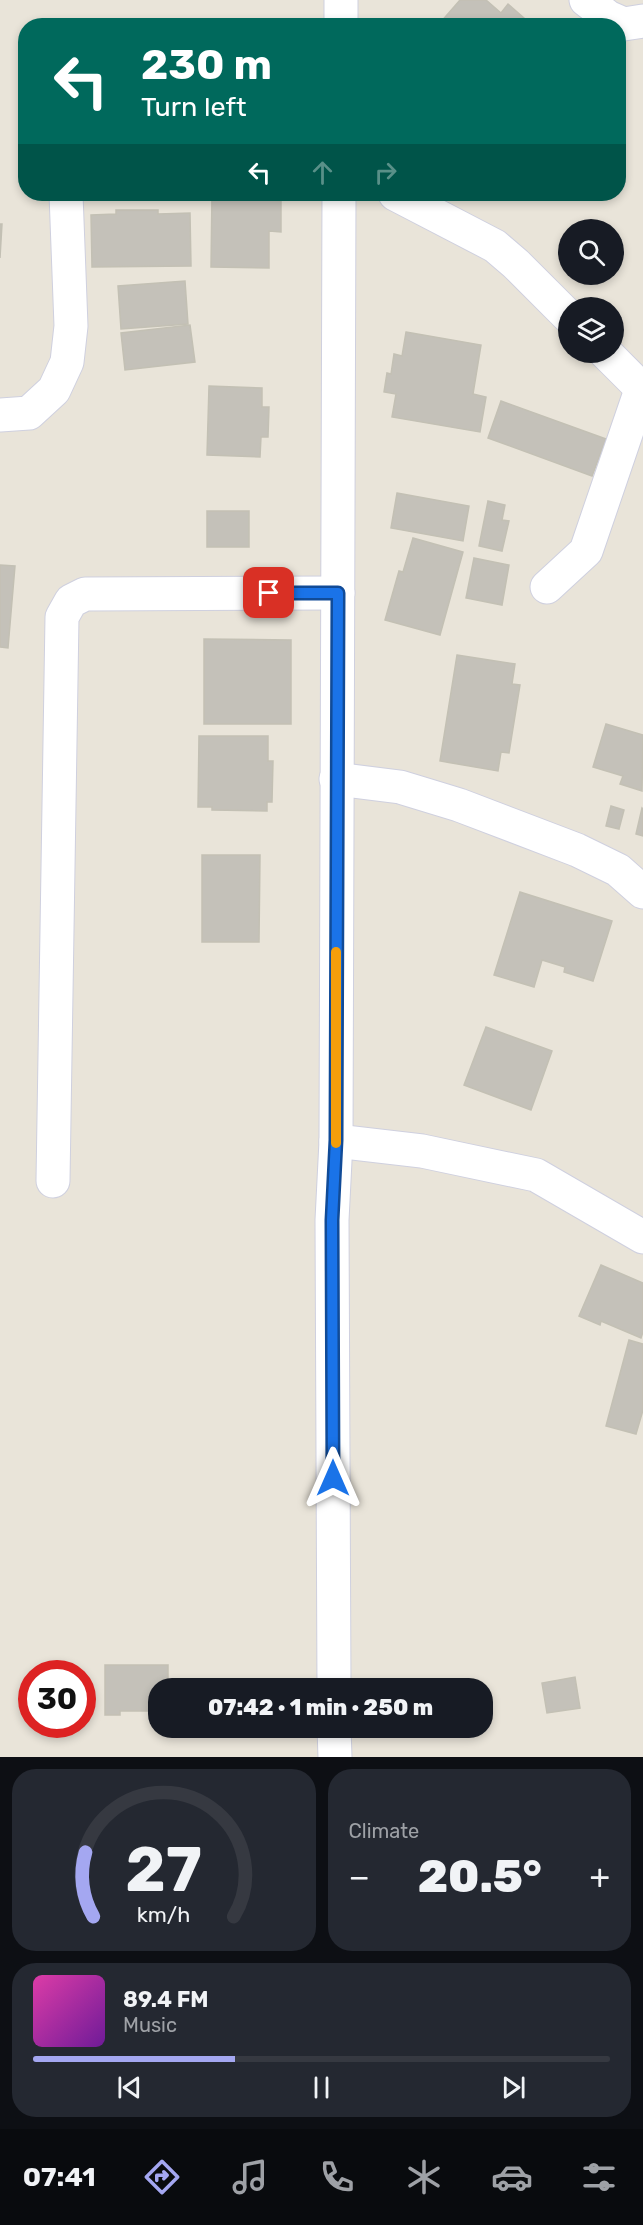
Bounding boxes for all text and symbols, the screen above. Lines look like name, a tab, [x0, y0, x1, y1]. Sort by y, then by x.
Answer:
text: 230 m	[141, 40, 272, 90]
icon: left	[42, 42, 120, 120]
text: Turn left	[141, 91, 246, 123]
icon: left	[243, 156, 276, 189]
icon: ahead	[306, 156, 339, 189]
icon: right	[369, 156, 402, 189]
map controls	[558, 219, 624, 363]
button: search	[558, 219, 624, 285]
button: layers	[558, 297, 624, 363]
pin	[243, 567, 294, 618]
icon: arrive	[252, 576, 285, 609]
position arrow	[301, 1446, 365, 1510]
speed limit sign: 30	[18, 1660, 96, 1738]
text: 07:42 · 1 min · 250 m	[208, 1694, 433, 1721]
text: Climate	[349, 1819, 419, 1843]
text: 27	[126, 1833, 202, 1907]
text: 20.5°	[418, 1850, 542, 1903]
text: −	[349, 1857, 370, 1896]
text: +	[589, 1857, 610, 1896]
text: km/h	[137, 1902, 191, 1927]
text: 89.4 FM	[123, 1986, 208, 2013]
text: Music	[123, 2013, 177, 2037]
icon: previous	[113, 2071, 146, 2104]
icon: pause	[305, 2071, 338, 2104]
icon: next	[497, 2071, 530, 2104]
icon: directions	[141, 2156, 183, 2198]
icon: music	[229, 2156, 271, 2198]
icon: phone	[316, 2156, 358, 2198]
icon: climate	[403, 2156, 445, 2198]
icon: car	[491, 2156, 533, 2198]
icon: filters	[578, 2156, 620, 2198]
text: 07:41	[23, 2161, 96, 2193]

